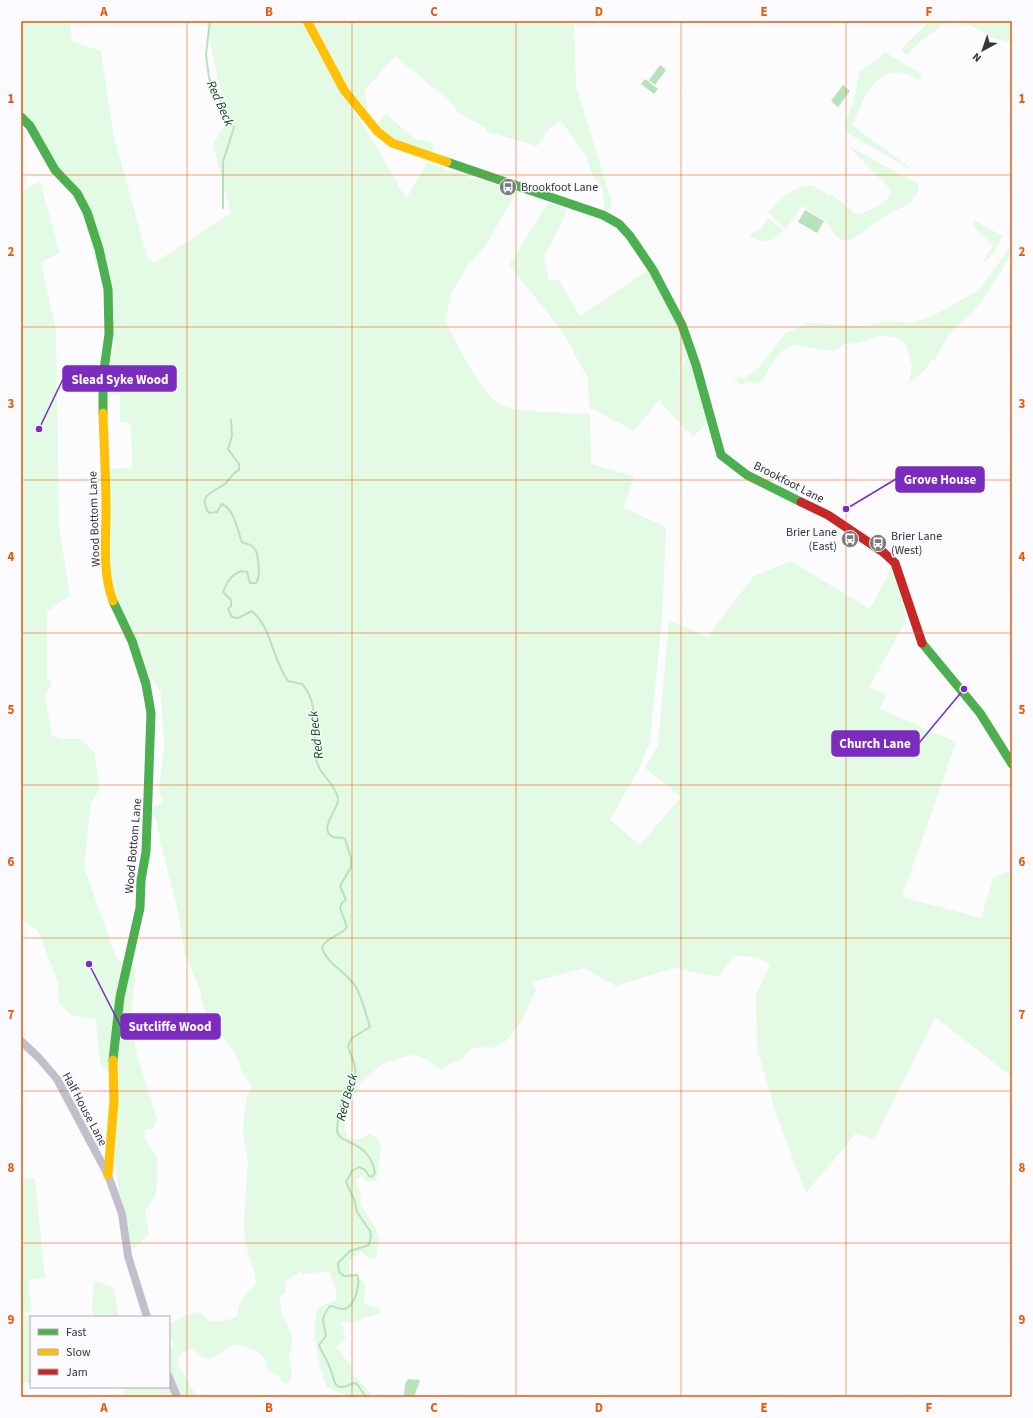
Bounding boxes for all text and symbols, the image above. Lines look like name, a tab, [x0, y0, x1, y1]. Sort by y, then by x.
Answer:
text: A	[99, 3, 108, 21]
text: B	[265, 3, 273, 21]
text: C	[430, 3, 438, 21]
text: D	[595, 3, 603, 21]
text: E	[760, 3, 768, 21]
text: F	[926, 3, 933, 21]
north arrow	[963, 30, 1003, 70]
text: N	[969, 49, 985, 65]
water label: Red Beck	[202, 78, 238, 130]
text: 1	[8, 90, 15, 108]
text: 1	[1019, 90, 1026, 108]
bus stop icon: Brookfoot Lane	[498, 177, 518, 197]
place label: Brookfoot Lane	[521, 179, 598, 196]
text: 2	[8, 243, 15, 261]
text: 2	[1019, 243, 1026, 261]
callout: Slead Syke Wood	[63, 366, 176, 391]
text: Slead Syke Wood	[72, 371, 168, 389]
text: 3	[8, 395, 15, 413]
text: 3	[1019, 395, 1026, 413]
street label: Brookfoot Lane	[751, 457, 827, 508]
callout: Grove House	[896, 467, 984, 492]
street label: Wood Bottom Lane	[84, 471, 105, 567]
text: Grove House	[904, 471, 976, 489]
place label: Brier Lane (East)	[786, 524, 837, 555]
place label: Brier Lane (West)	[891, 528, 942, 559]
bus stop icon: Brier Lane (East)	[840, 529, 860, 549]
bus stop icon: Brier Lane (West)	[868, 533, 888, 553]
text: 4	[8, 548, 15, 566]
text: 4	[1019, 548, 1026, 566]
text: 5	[8, 701, 15, 719]
text: 5	[1019, 701, 1026, 719]
water label: Red Beck	[304, 709, 328, 760]
callout: Church Lane	[832, 731, 919, 756]
text: Church Lane	[839, 735, 911, 753]
street label: Wood Bottom Lane	[121, 798, 146, 895]
text: 6	[8, 853, 15, 871]
text: 6	[1019, 853, 1026, 871]
text: 7	[8, 1006, 15, 1024]
text: 7	[1019, 1006, 1026, 1024]
callout: Sutcliffe Wood	[121, 1014, 220, 1039]
text: Sutcliffe Wood	[129, 1018, 211, 1036]
street label: Half House Lane	[58, 1069, 111, 1149]
water label: Red Beck	[332, 1071, 362, 1123]
text: 8	[8, 1159, 15, 1177]
text: 8	[1019, 1159, 1026, 1177]
text: 9	[8, 1311, 15, 1329]
text: 9	[1019, 1311, 1026, 1329]
legend	[30, 1316, 170, 1388]
text: Fast	[66, 1324, 86, 1341]
text: Slow	[66, 1344, 91, 1361]
text: Jam	[66, 1364, 88, 1381]
text: A	[99, 1399, 108, 1417]
text: B	[265, 1399, 273, 1417]
text: C	[430, 1399, 438, 1417]
text: D	[595, 1399, 603, 1417]
text: E	[760, 1399, 768, 1417]
text: F	[926, 1399, 933, 1417]

